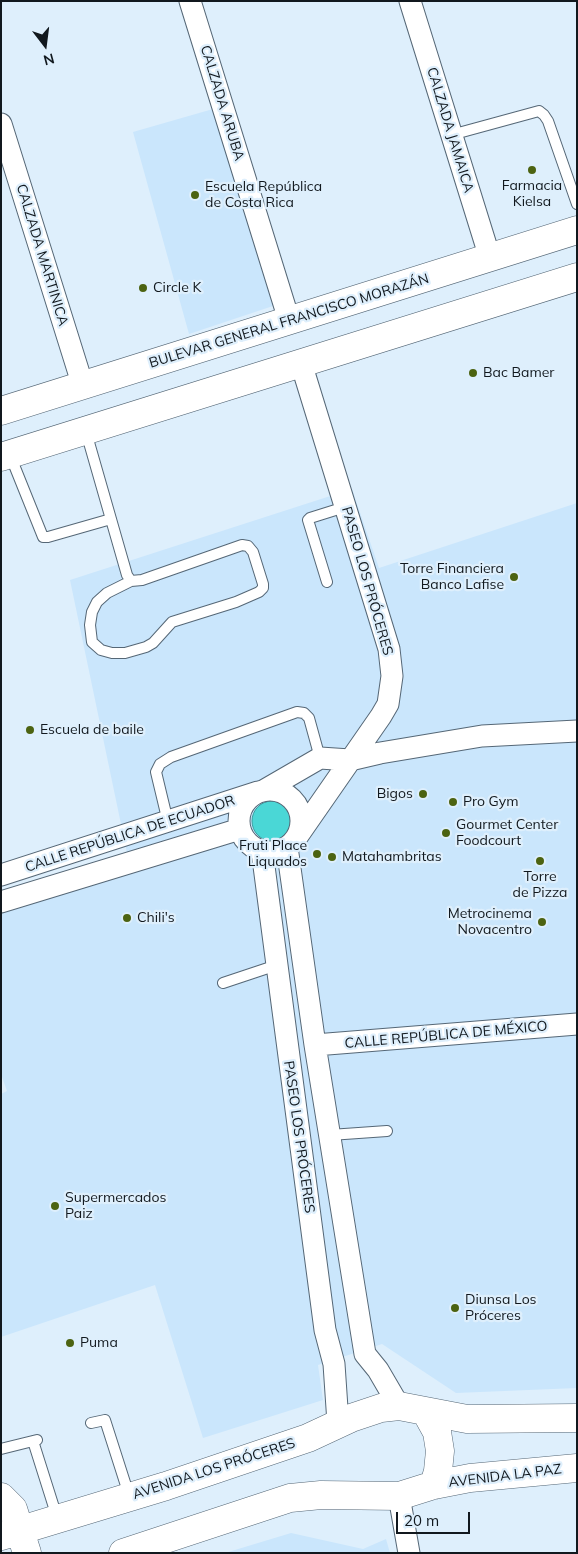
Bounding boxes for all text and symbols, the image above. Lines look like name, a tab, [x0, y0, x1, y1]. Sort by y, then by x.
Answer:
north arrow	[20, 20, 70, 70]
street label: CALZADA ARUBA	[196, 43, 248, 163]
text: N	[41, 49, 56, 70]
street label: CALZADA JAMAICA	[423, 65, 477, 195]
marker: Farmacia Kielsa	[526, 164, 538, 176]
place label: Farmacia Kielsa	[502, 178, 562, 210]
place label: Escuela República de Costa Rica	[205, 179, 322, 212]
street label: CALZADA MARTINICA	[12, 182, 72, 328]
marker: Escuela República de Costa Rica	[189, 189, 201, 201]
street label: BULEVAR GENERAL FRANCISCO MORAZÁN	[147, 270, 431, 372]
place label: Circle K	[153, 280, 201, 296]
marker: Circle K	[137, 282, 149, 294]
place label: Bac Bamer	[483, 365, 554, 381]
marker: Bac Bamer	[467, 367, 479, 379]
street label: PASEO LOS PRÓCERES	[338, 505, 396, 657]
place label: Torre Financiera Banco Lafise	[400, 561, 504, 594]
marker: Torre Financiera Banco Lafise	[508, 571, 520, 583]
place label: Escuela de baile	[40, 722, 144, 738]
marker: Escuela de baile	[24, 724, 36, 736]
place label: Bigos	[377, 786, 413, 802]
marker: Bigos	[417, 788, 429, 800]
street label: CALLE REPÚBLICA DE ECUADOR	[23, 792, 237, 876]
place label: Pro Gym	[463, 794, 519, 810]
marker: Pro Gym	[447, 796, 459, 808]
place label: Gourmet Center Foodcourt	[456, 817, 558, 850]
marker: Gourmet Center Foodcourt	[440, 827, 452, 839]
place label: Fruti Place Liquados	[239, 838, 307, 870]
marker: Fruti Place Liquados	[311, 848, 323, 860]
place label: Matahambritas	[342, 849, 442, 865]
marker: Matahambritas	[326, 851, 338, 863]
marker: Torre de Pizza	[534, 855, 546, 867]
place label: Torre de Pizza	[513, 869, 567, 902]
place label: Metrocinema Novacentro	[448, 906, 532, 939]
place label: Chili's	[137, 910, 175, 926]
marker: Chili's	[121, 912, 133, 924]
marker: Metrocinema Novacentro	[536, 916, 548, 928]
street label: CALLE REPÚBLICA DE MÉXICO	[344, 1018, 548, 1052]
street label: PASEO LOS PRÓCERES	[280, 1060, 318, 1214]
place label: Supermercados Paiz	[65, 1190, 166, 1222]
marker: Supermercados Paiz	[49, 1200, 61, 1212]
place label: Diunsa Los Próceres	[465, 1292, 537, 1324]
marker: Diunsa Los Próceres	[449, 1302, 461, 1314]
place label: Puma	[80, 1335, 118, 1351]
marker: Puma	[64, 1337, 76, 1349]
street label: AVENIDA LOS PRÓCERES	[131, 1435, 297, 1503]
street label: AVENIDA LA PAZ	[448, 1461, 562, 1491]
scale bar	[398, 1502, 472, 1534]
text: 20 m	[404, 1511, 439, 1530]

